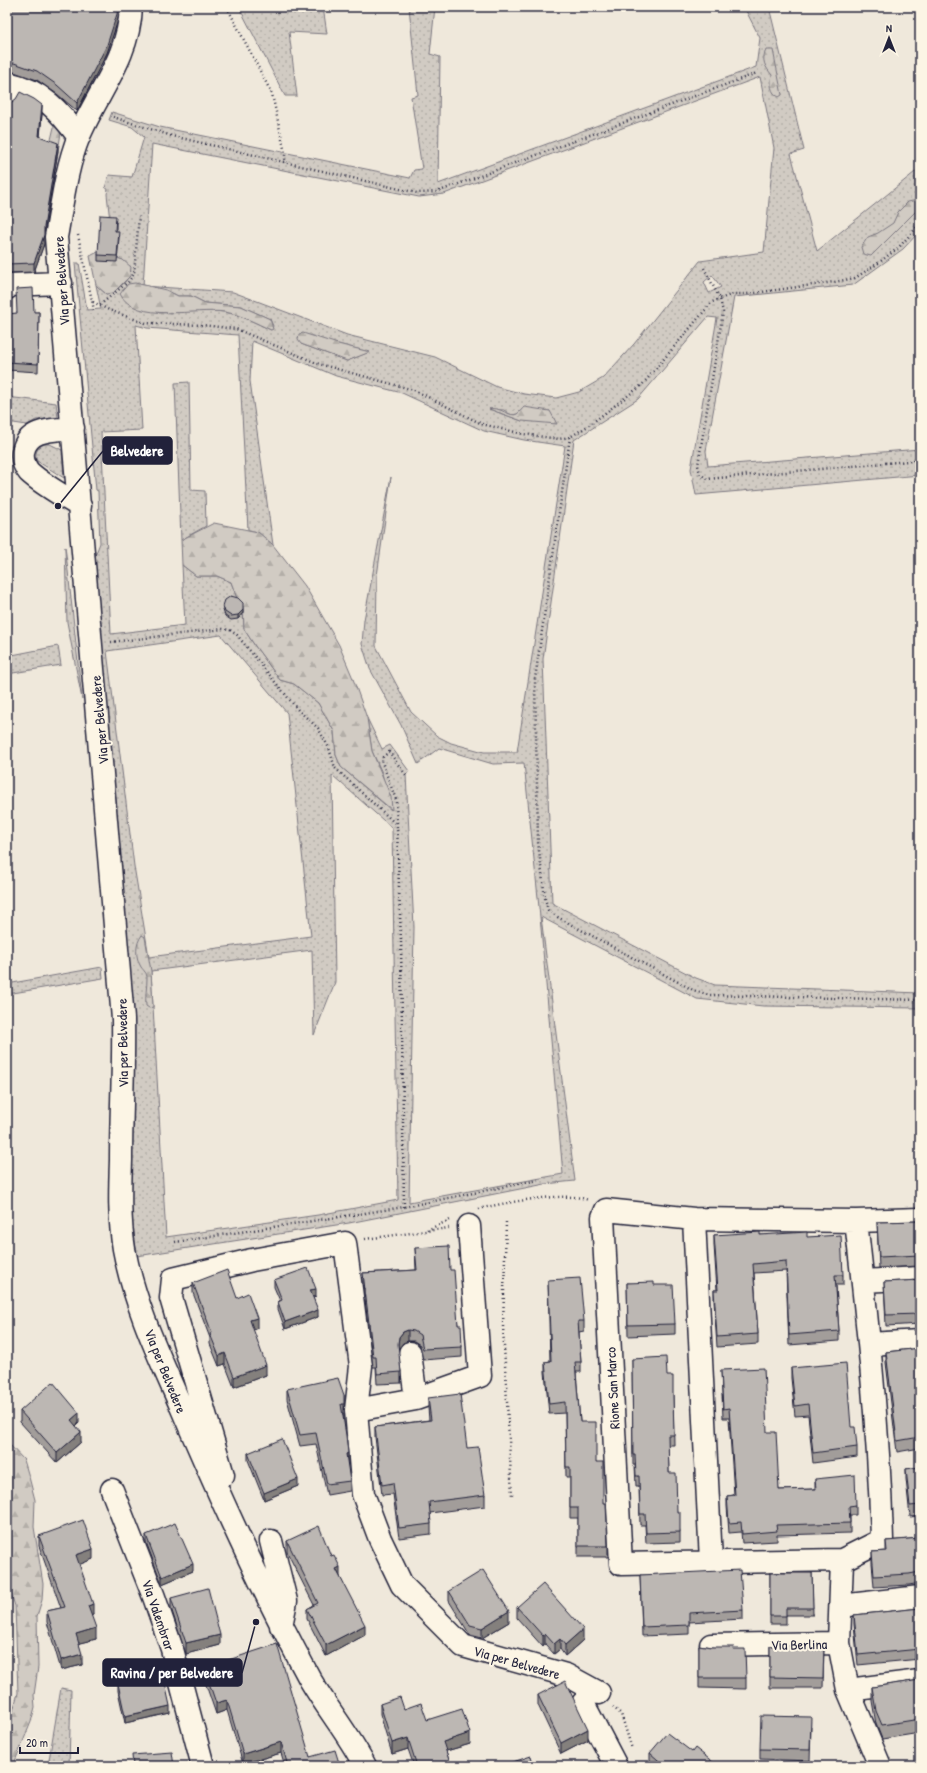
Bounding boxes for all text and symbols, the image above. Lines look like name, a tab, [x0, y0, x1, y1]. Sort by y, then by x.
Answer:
north arrow	[869, 18, 909, 58]
text: N	[886, 21, 892, 35]
street label: Via per Belvedere	[48, 235, 75, 326]
callout: Belvedere	[103, 437, 172, 464]
text: Belvedere	[110, 440, 164, 461]
street label: Via per Belvedere	[86, 674, 113, 765]
street label: Via per Belvedere	[112, 998, 133, 1088]
street label: Via per Belvedere	[140, 1326, 192, 1417]
street label: Rione San Marco	[600, 1346, 624, 1429]
street label: Via Valembrar	[138, 1577, 180, 1654]
street label: Via Berlina	[771, 1634, 828, 1654]
street label: Via per Belvedere	[471, 1641, 563, 1685]
callout: Ravina / per Belvedere	[103, 1659, 242, 1686]
text: Ravina / per Belvedere	[111, 1662, 233, 1684]
scale bar	[20, 1729, 78, 1755]
text: 20 m	[26, 1734, 48, 1751]

